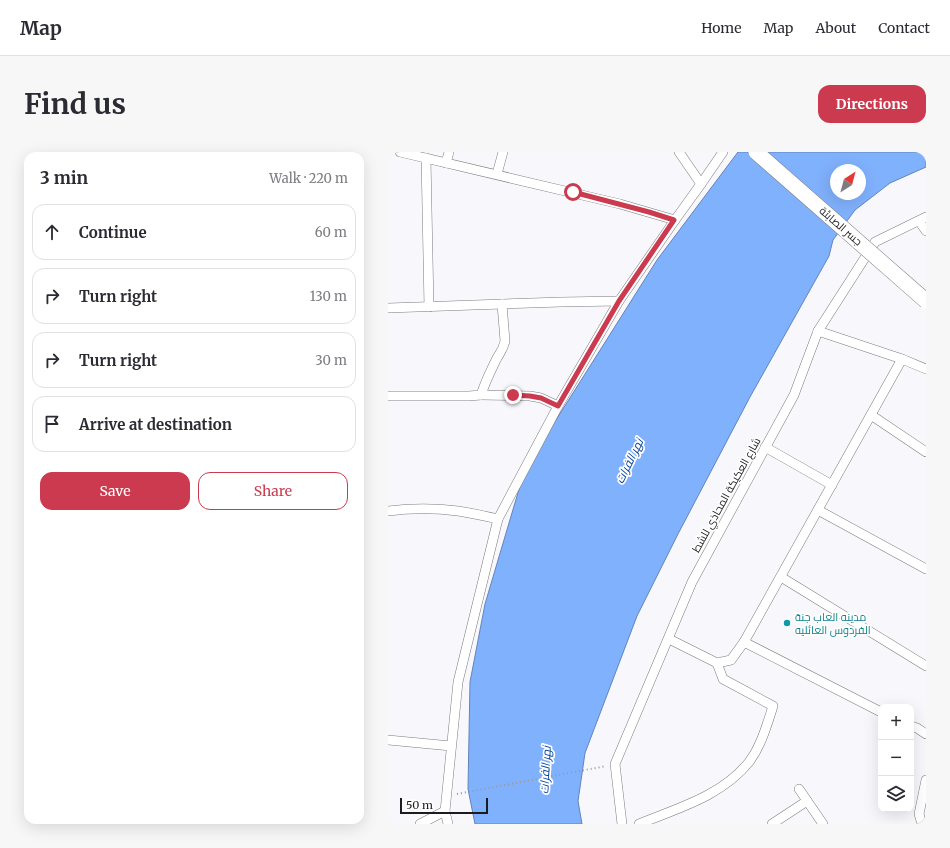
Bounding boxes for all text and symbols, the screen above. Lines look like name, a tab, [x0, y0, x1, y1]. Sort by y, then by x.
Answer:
text: Map	[20, 16, 62, 40]
text: Home	[701, 19, 742, 37]
text: Map	[764, 19, 793, 37]
text: About	[815, 19, 856, 37]
text: Contact	[878, 19, 930, 37]
button: Directions	[818, 85, 926, 123]
text: Find us	[24, 86, 126, 122]
north arrow	[830, 164, 866, 200]
text: 3 min	[40, 167, 88, 189]
text: Walk · 220 m	[269, 170, 348, 187]
route start	[564, 183, 582, 201]
street label: جسر الصابئة	[817, 204, 865, 248]
icon: ahead	[41, 221, 63, 243]
text: Continue	[79, 223, 147, 242]
text: 60 m	[315, 224, 347, 241]
icon: right	[41, 285, 63, 307]
text: Turn right	[79, 287, 157, 306]
text: 130 m	[310, 288, 347, 305]
icon: right	[41, 349, 63, 371]
text: Turn right	[79, 351, 157, 370]
text: 30 m	[315, 352, 347, 369]
route end	[504, 386, 522, 404]
icon: arrive	[41, 413, 63, 435]
text: Arrive at destination	[79, 415, 232, 434]
water label: نهر الفرات	[612, 435, 647, 486]
street label: شارع العكيكة المحاذي للشط	[689, 435, 765, 556]
button: Save	[40, 472, 190, 510]
button: Share	[198, 472, 348, 510]
place label: مدينه العاب جنة الفردوس العائليه	[795, 610, 871, 637]
marker: مدينه العاب جنة الفردوس العائليه	[782, 618, 792, 628]
map controls	[878, 704, 914, 812]
button: +	[878, 704, 914, 740]
button: −	[878, 740, 914, 776]
water label: نهر الفرات	[536, 744, 554, 794]
button: layers	[878, 776, 914, 812]
scale bar	[400, 796, 488, 815]
text: 50 m	[406, 798, 433, 812]

